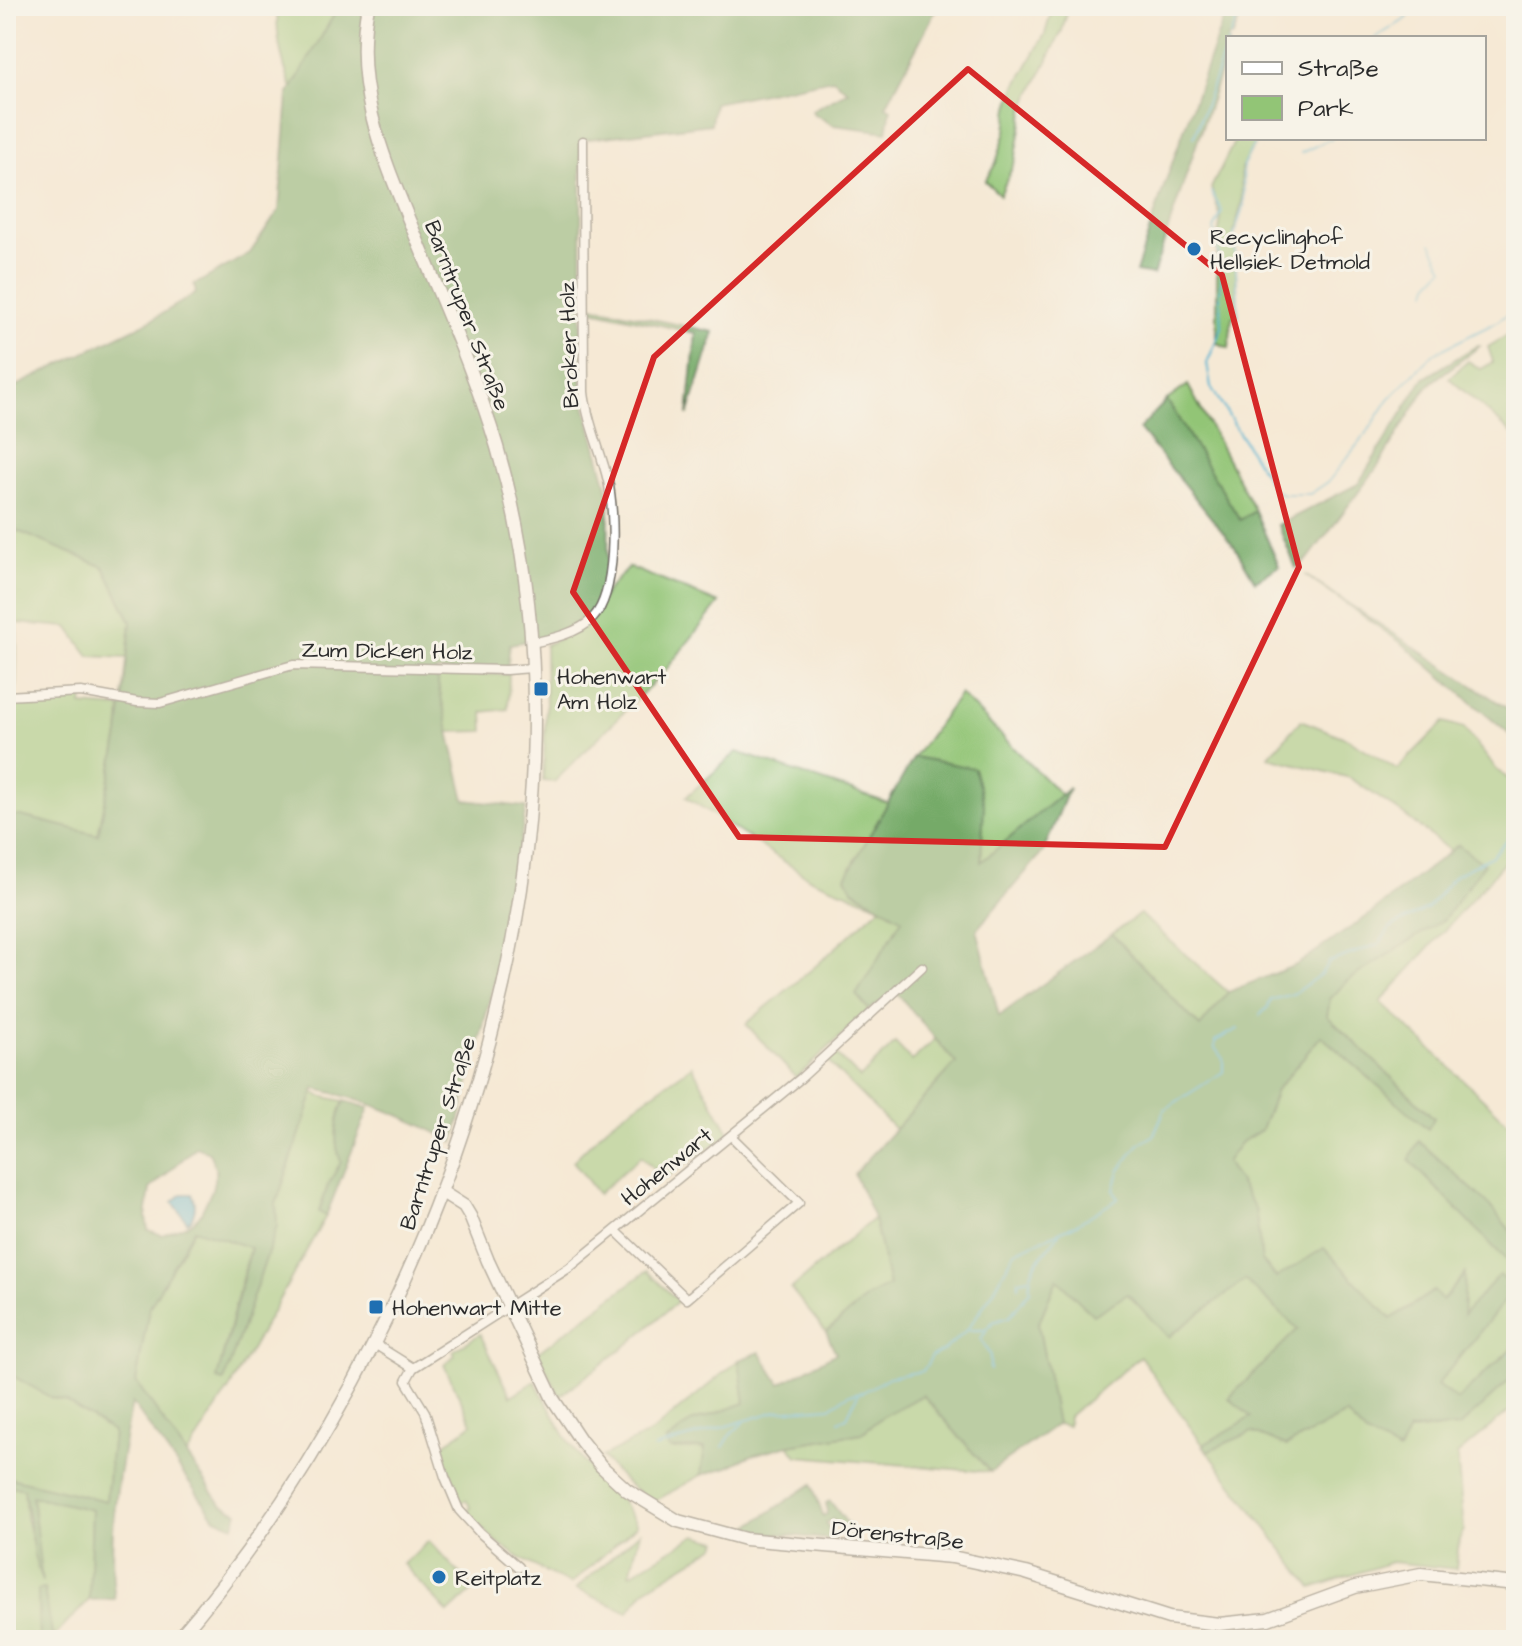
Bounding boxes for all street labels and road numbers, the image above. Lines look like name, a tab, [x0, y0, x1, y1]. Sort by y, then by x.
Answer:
street label: Barntruper Straße	[416, 216, 517, 415]
street label: Broker Holz	[552, 281, 587, 409]
street label: Zum Dicken Holz	[301, 635, 473, 668]
street label: Barntruper Straße	[393, 1033, 484, 1234]
street label: Hohenwart	[615, 1121, 719, 1214]
street label: Dörenstraße	[830, 1513, 965, 1558]

